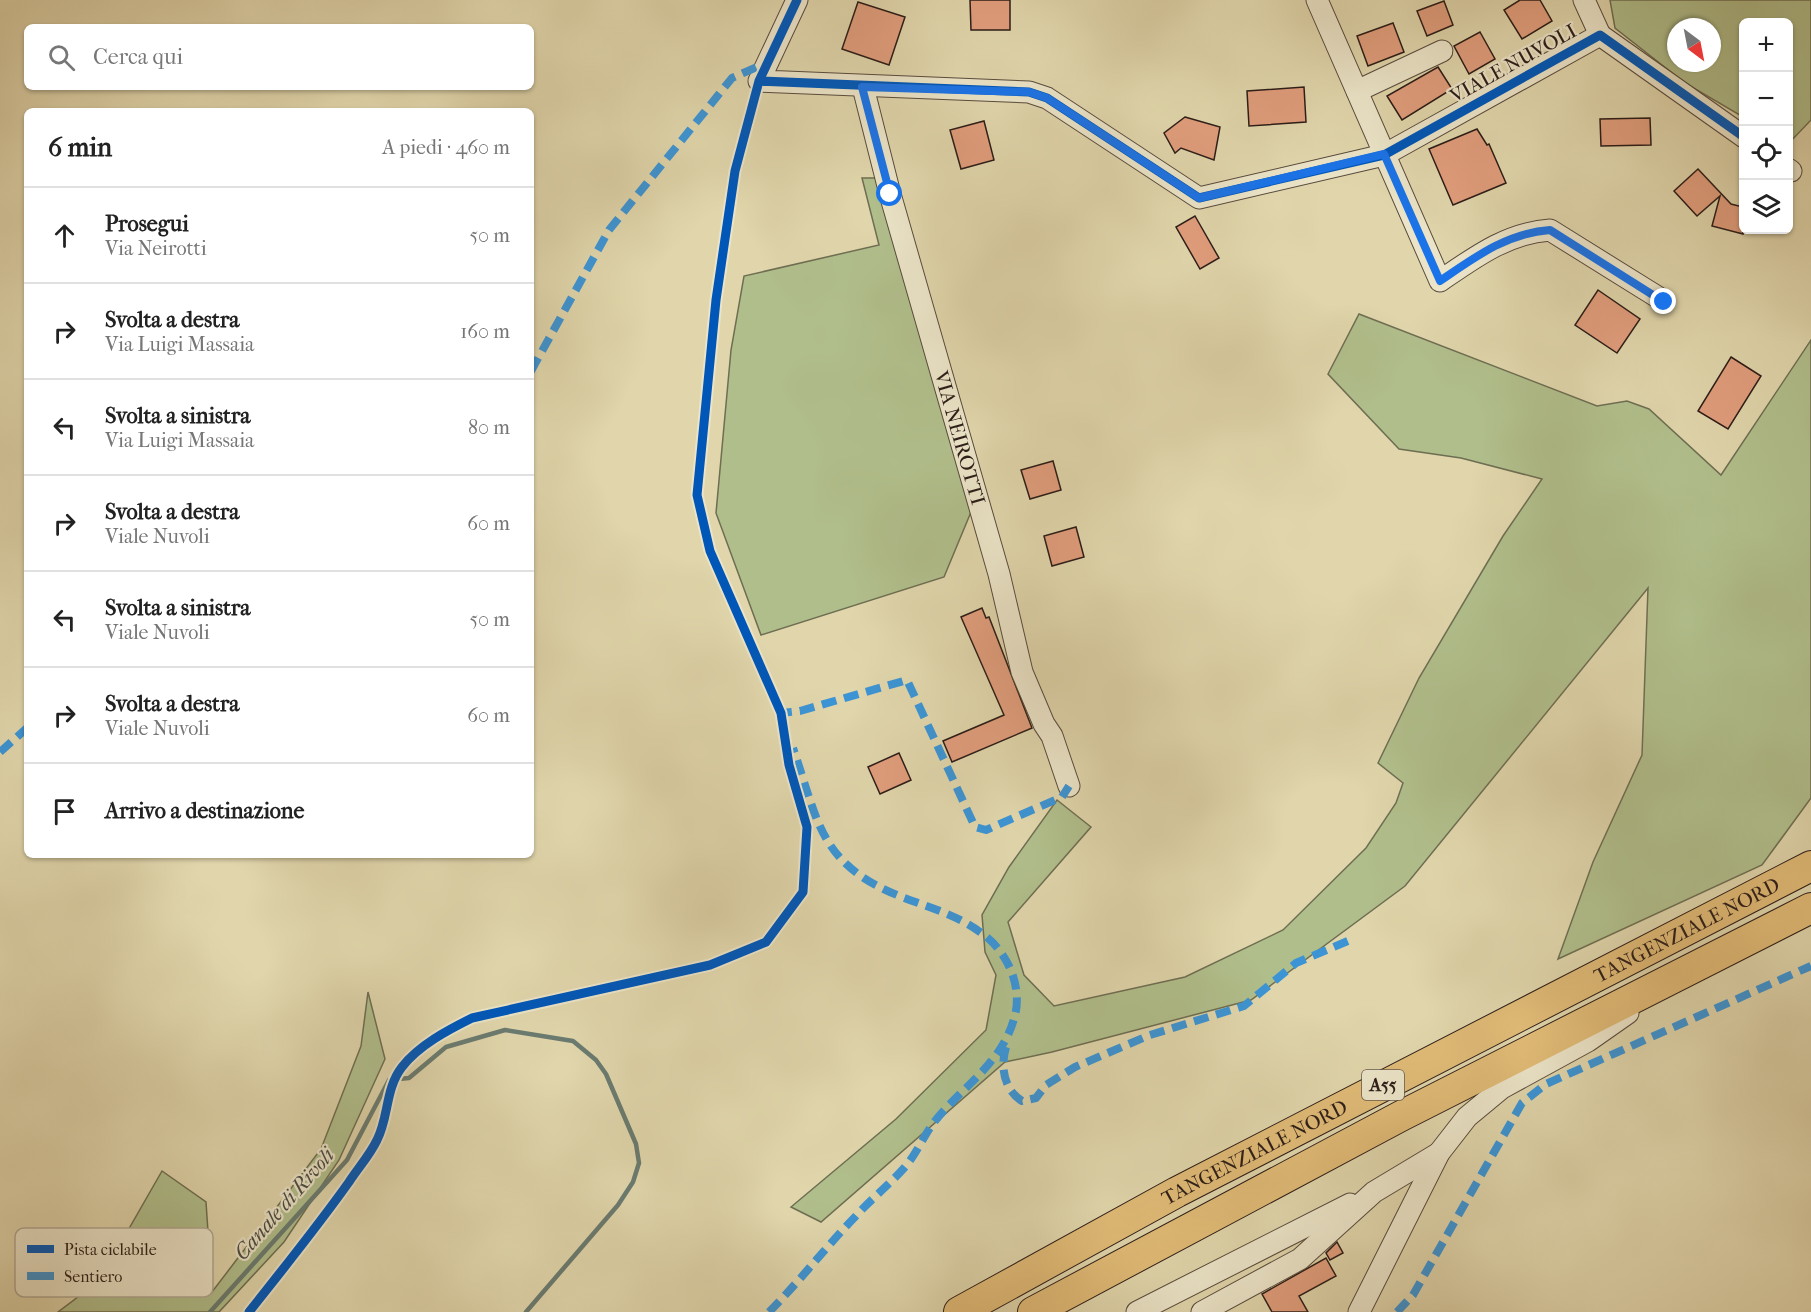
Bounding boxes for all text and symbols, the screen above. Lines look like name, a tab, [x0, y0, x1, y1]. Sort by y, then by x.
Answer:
north arrow	[1667, 18, 1721, 72]
map controls	[1739, 18, 1793, 234]
button: +	[1739, 18, 1793, 72]
street label: VIALE NUVOLI	[1445, 19, 1581, 108]
search box	[24, 24, 534, 90]
icon: search	[45, 41, 78, 74]
text: Cerca qui	[93, 44, 183, 70]
button: −	[1739, 72, 1793, 126]
button: locate	[1739, 126, 1793, 180]
text: 6 min	[48, 132, 112, 163]
text: A piedi · 460 m	[382, 136, 510, 159]
route start	[876, 180, 902, 206]
button: layers	[1739, 180, 1793, 234]
text: Prosegui	[105, 211, 189, 237]
icon: ahead	[48, 219, 81, 252]
text: 50 m	[469, 224, 510, 247]
text: Via Neirotti	[105, 237, 207, 260]
route end	[1650, 288, 1676, 314]
text: Svolta a destra	[105, 307, 239, 333]
icon: right	[48, 315, 81, 348]
text: 160 m	[460, 320, 510, 343]
text: Via Luigi Massaia	[105, 333, 254, 356]
street label: VIA NEIROTTI	[929, 367, 990, 508]
text: Svolta a sinistra	[105, 403, 250, 429]
icon: left	[48, 411, 81, 444]
text: 80 m	[468, 416, 510, 439]
text: Via Luigi Massaia	[105, 429, 254, 452]
text: Svolta a destra	[105, 499, 239, 525]
icon: right	[48, 507, 81, 540]
text: 60 m	[467, 512, 510, 535]
text: Viale Nuvoli	[105, 525, 210, 548]
text: Svolta a sinistra	[105, 595, 250, 621]
icon: left	[48, 603, 81, 636]
text: 50 m	[469, 608, 510, 631]
text: Viale Nuvoli	[105, 621, 210, 644]
text: Svolta a destra	[105, 691, 239, 717]
icon: right	[48, 699, 81, 732]
text: 60 m	[467, 704, 510, 727]
text: Viale Nuvoli	[105, 717, 210, 740]
icon: arrive	[48, 795, 81, 828]
text: Arrivo a destinazione	[105, 798, 304, 824]
street label: TANGENZIALE NORD	[1590, 873, 1784, 988]
road number: A55	[1362, 1070, 1404, 1100]
street label: TANGENZIALE NORD	[1158, 1095, 1351, 1210]
water label: Canale di Rivoli	[229, 1142, 340, 1265]
legend	[15, 1228, 213, 1297]
text: Pista ciclabile	[64, 1240, 157, 1259]
text: Sentiero	[64, 1267, 122, 1286]

